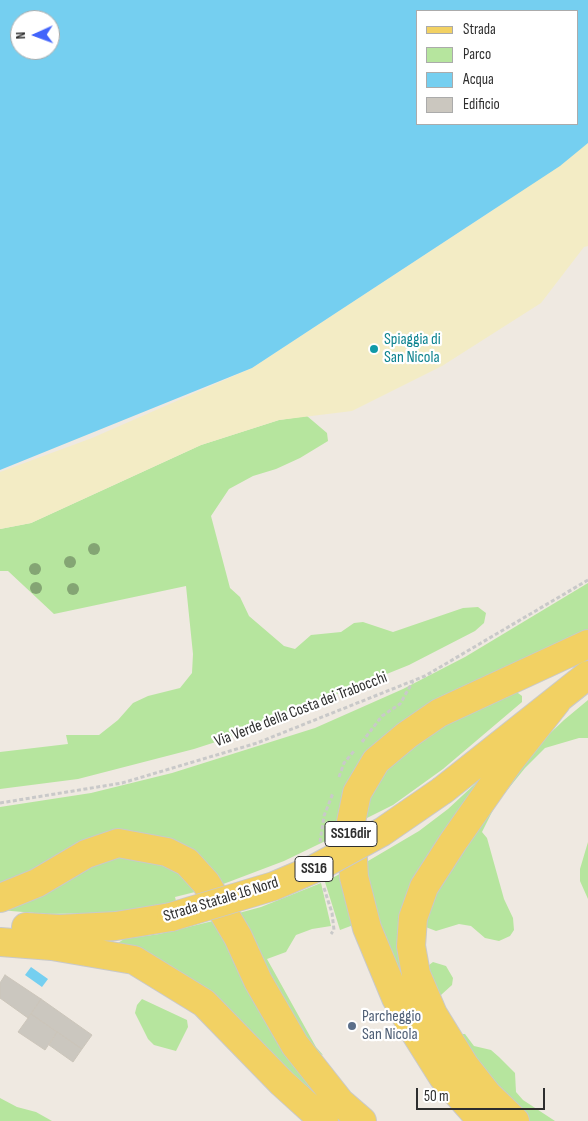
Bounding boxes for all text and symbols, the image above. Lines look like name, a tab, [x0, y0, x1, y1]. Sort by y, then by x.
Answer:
north arrow	[10, 10, 60, 60]
legend	[416, 10, 578, 125]
text: Strada	[463, 20, 496, 39]
text: N	[12, 31, 29, 40]
text: Parco	[463, 45, 491, 64]
text: Acqua	[463, 70, 494, 89]
text: Edificio	[463, 95, 500, 114]
place label: Spiaggia di San Nicola	[384, 330, 441, 368]
marker: Spiaggia di San Nicola	[368, 343, 380, 355]
street label: Via Verde della Costa dei Trabocchi	[212, 668, 390, 752]
road number: SS16dir	[325, 822, 377, 846]
road number: SS16	[295, 856, 333, 882]
street label: Strada Statale 16 Nord	[161, 873, 281, 927]
place label: Parcheggio San Nicola	[362, 1007, 421, 1045]
marker: Parcheggio San Nicola	[346, 1020, 358, 1032]
scale bar	[418, 1078, 547, 1110]
text: 50 m	[424, 1087, 449, 1106]

